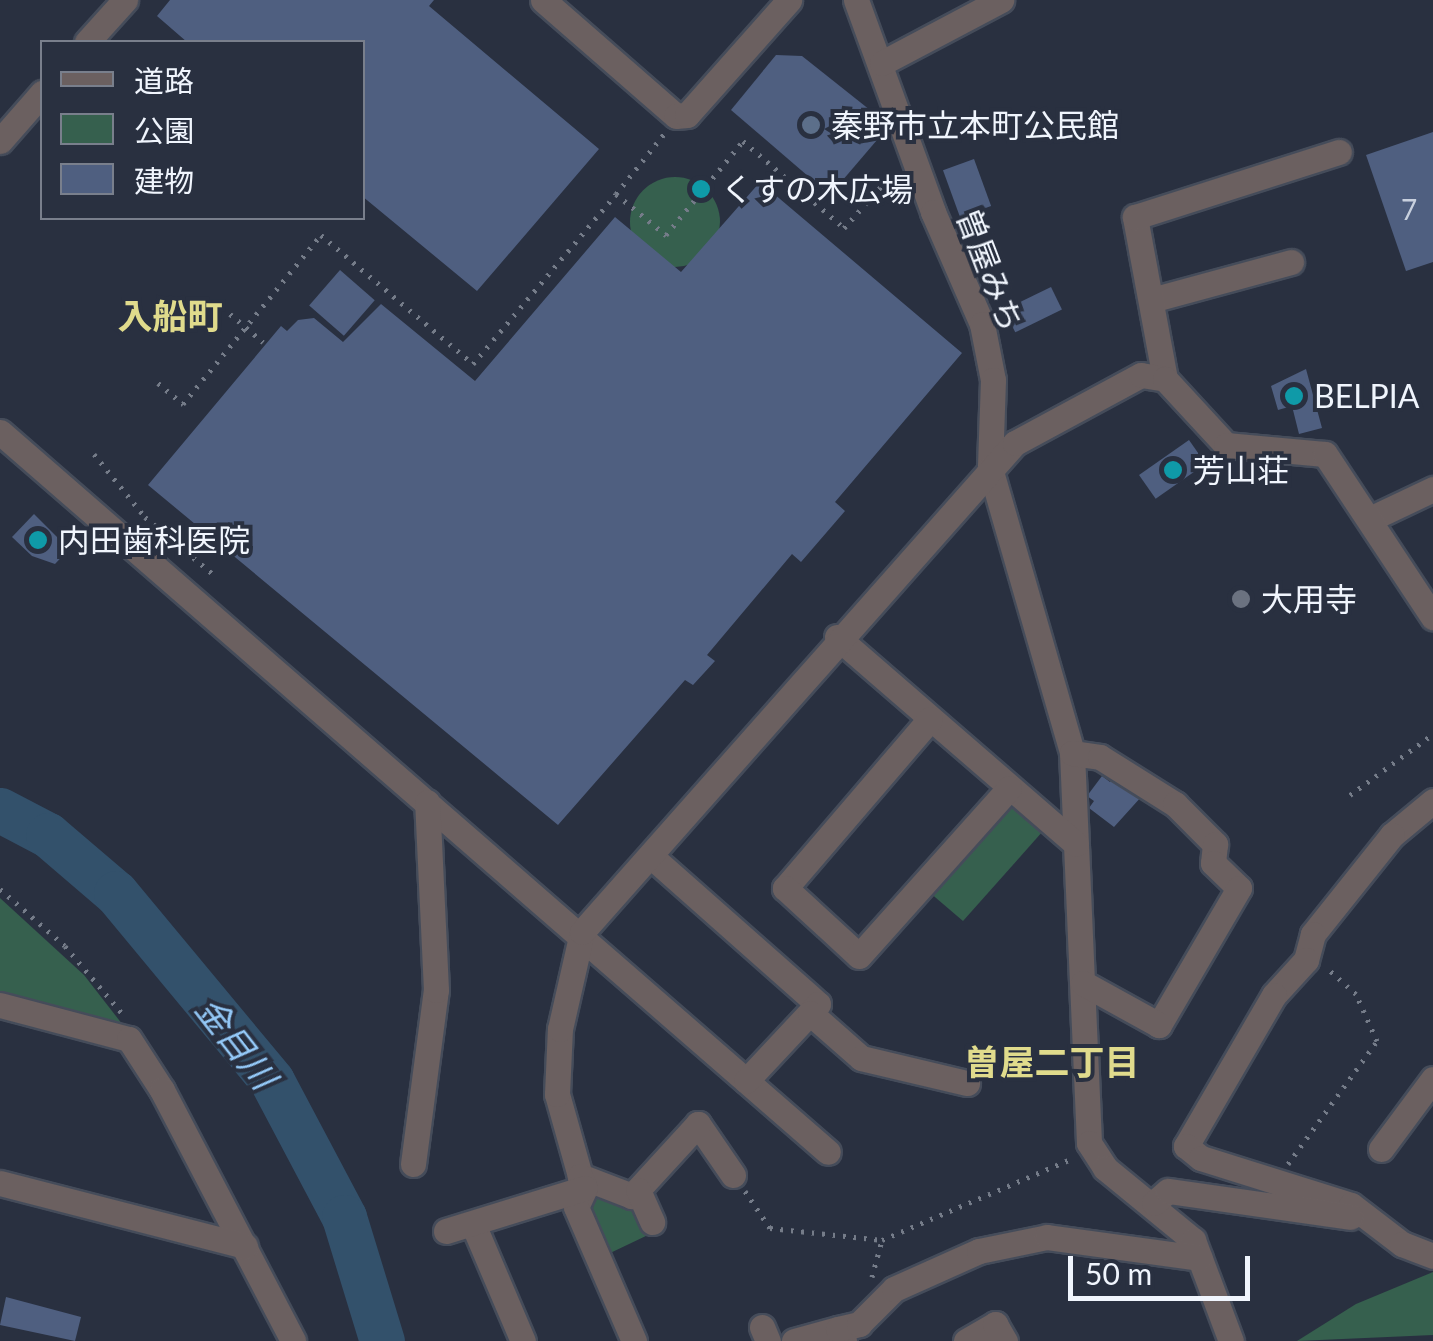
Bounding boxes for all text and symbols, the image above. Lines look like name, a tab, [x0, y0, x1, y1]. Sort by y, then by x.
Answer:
legend	[40, 40, 365, 220]
text: 道路	[134, 62, 194, 98]
place label: 秦野市立本町公民館	[831, 106, 1119, 144]
text: 公園	[134, 112, 194, 148]
marker: 秦野市立本町公民館	[800, 114, 822, 136]
text: 建物	[134, 162, 194, 198]
place label: くすの木広場	[721, 170, 913, 208]
marker: くすの木広場	[690, 178, 712, 200]
house number: 7	[1401, 192, 1417, 226]
street label: 曽屋みち	[949, 203, 1031, 337]
district label: 入船町	[118, 294, 222, 336]
place label: BELPIA	[1314, 377, 1419, 415]
marker: BELPIA	[1283, 385, 1305, 407]
place label: 芳山荘	[1193, 451, 1289, 489]
marker: 芳山荘	[1162, 459, 1184, 481]
place label: 内田歯科医院	[58, 521, 250, 559]
marker: 内田歯科医院	[27, 529, 49, 551]
place label: 大用寺	[1261, 580, 1357, 618]
marker: 大用寺	[1230, 588, 1252, 610]
water label: 金目川	[188, 988, 286, 1096]
district label: 曽屋二丁目	[965, 1040, 1139, 1082]
scale bar	[1073, 1236, 1256, 1298]
text: 50 m	[1085, 1255, 1152, 1291]

